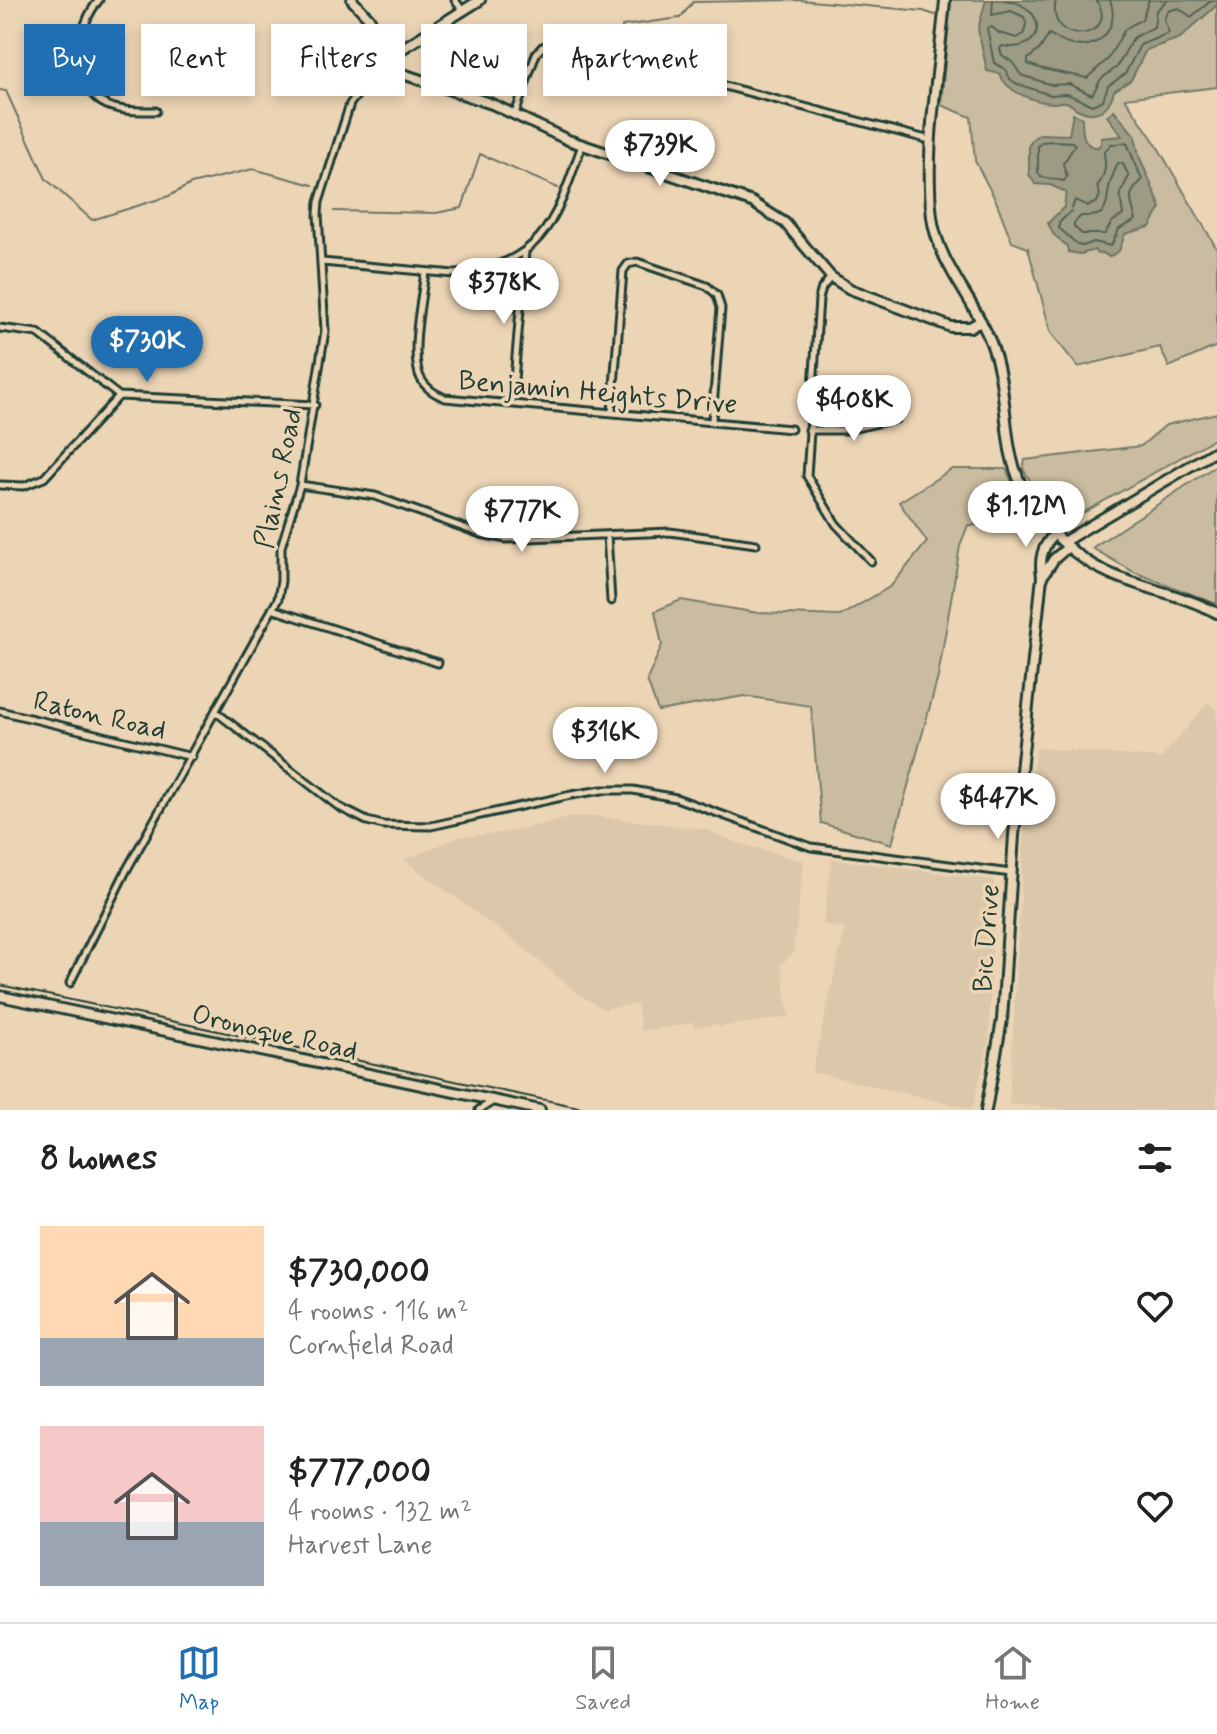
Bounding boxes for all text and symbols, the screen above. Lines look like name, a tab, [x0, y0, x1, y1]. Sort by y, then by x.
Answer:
chip: Buy	[24, 24, 125, 96]
chip: Rent	[141, 24, 255, 96]
chip: Filters	[271, 24, 405, 96]
chip: New	[421, 24, 527, 96]
chip: Apartment	[543, 24, 727, 96]
pin: $739K	[604, 120, 716, 188]
text: $739K	[623, 129, 697, 163]
pin: $378K	[448, 258, 560, 326]
text: $378K	[468, 267, 540, 301]
pin: $730K	[91, 316, 203, 384]
text: $730K	[109, 325, 185, 359]
street label: Benjamin Heights Drive	[457, 363, 739, 424]
pin: $408K	[798, 375, 910, 443]
text: $408K	[815, 384, 893, 418]
street label: Plains Road	[247, 405, 312, 552]
pin: $1.12M	[961, 481, 1091, 549]
pin: $777K	[466, 486, 578, 554]
text: $1.12M	[986, 490, 1066, 524]
text: $777K	[483, 495, 561, 529]
street label: Raton Road	[29, 683, 169, 750]
pin: $316K	[549, 707, 661, 775]
text: $316K	[571, 716, 639, 750]
pin: $447K	[942, 773, 1054, 841]
text: $447K	[958, 782, 1038, 816]
street label: Bic Drive	[965, 883, 1010, 994]
street label: Oronoque Road	[188, 996, 361, 1070]
text: 8 homes	[40, 1136, 157, 1181]
icon: filters	[1133, 1136, 1177, 1180]
text: $730,000	[288, 1250, 430, 1295]
icon: home	[104, 1258, 200, 1354]
icon: heart	[1133, 1284, 1177, 1328]
text: 4 rooms · 116 m²	[288, 1295, 469, 1329]
text: Cornfield Road	[288, 1329, 454, 1363]
text: $777,000	[288, 1450, 431, 1495]
icon: home	[104, 1458, 200, 1554]
icon: heart	[1133, 1484, 1177, 1528]
text: 4 rooms · 132 m²	[288, 1495, 472, 1529]
text: Harvest Lane	[288, 1529, 432, 1563]
tab: Map	[177, 1641, 221, 1717]
tab: Saved	[575, 1641, 631, 1717]
tab: Home	[985, 1641, 1040, 1717]

